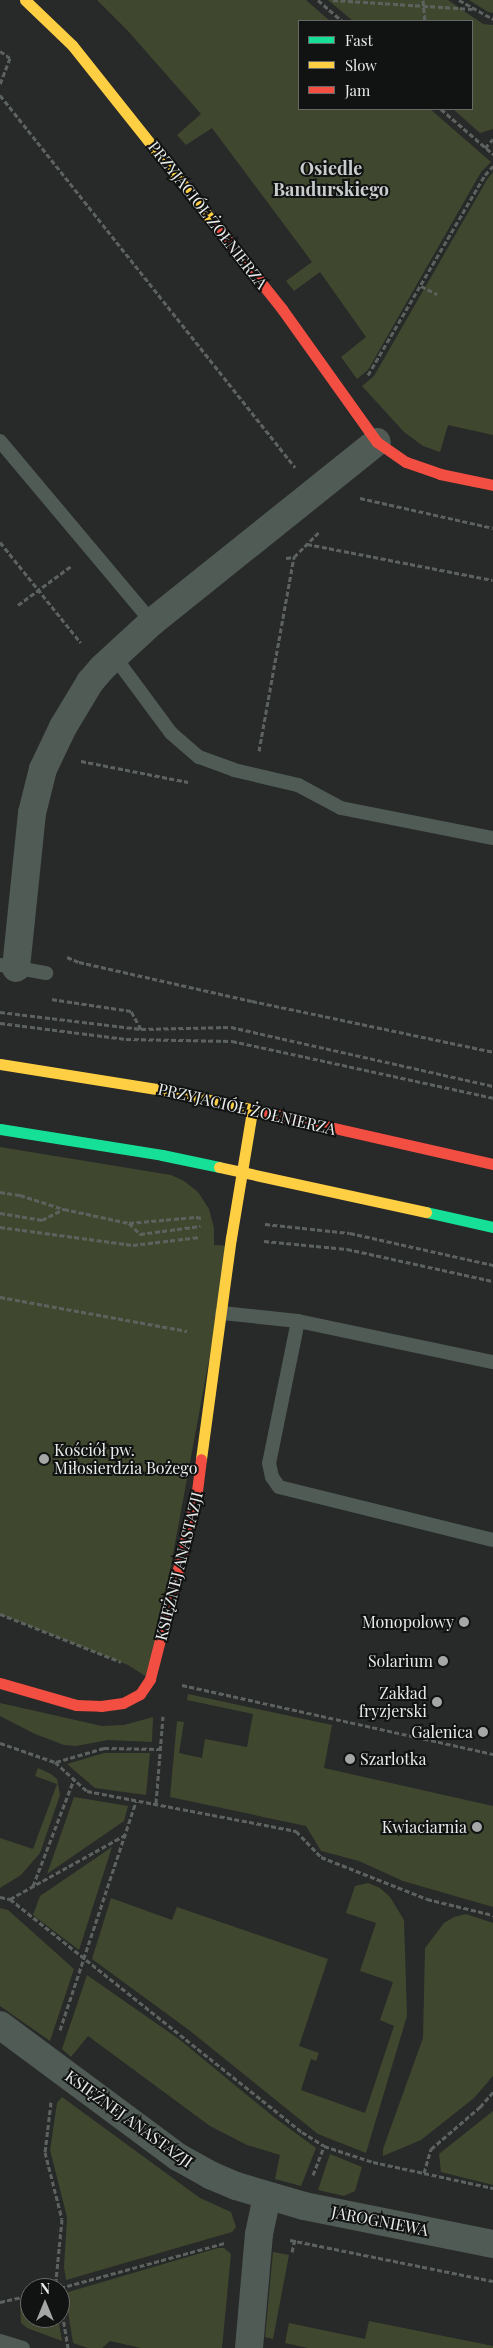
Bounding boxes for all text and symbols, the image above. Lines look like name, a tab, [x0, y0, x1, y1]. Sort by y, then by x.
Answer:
legend	[298, 20, 473, 110]
text: Fast	[345, 30, 373, 50]
text: Slow	[345, 55, 377, 75]
text: Jam	[345, 80, 370, 100]
street label: PRZYJACIÓŁ ŻOŁNIERZA	[144, 137, 272, 293]
district label: Osiedle Bandurskiego	[273, 158, 389, 200]
street label: PRZYJACIÓŁ ŻOŁNIERZA	[156, 1079, 338, 1139]
place label: Kościół pw. Miłosierdzia Bożego	[54, 1440, 198, 1478]
marker: Kościół pw. Miłosierdzia Bożego	[38, 1453, 50, 1465]
street label: KSIĘŻNEJ ANASTAZJI	[151, 1489, 207, 1643]
place label: Monopolowy	[362, 1612, 454, 1632]
marker: Monopolowy	[458, 1616, 470, 1628]
place label: Solarium	[368, 1651, 433, 1671]
marker: Solarium	[437, 1655, 449, 1667]
place label: Zakład fryzjerski	[359, 1683, 427, 1721]
marker: Zakład fryzjerski	[431, 1696, 443, 1708]
place label: Galenica	[411, 1722, 473, 1742]
marker: Galenica	[477, 1726, 489, 1738]
place label: Szarlotka	[360, 1749, 426, 1769]
marker: Szarlotka	[344, 1753, 356, 1765]
place label: Kwiaciarnia	[382, 1817, 467, 1837]
marker: Kwiaciarnia	[471, 1821, 483, 1833]
street label: KSIĘŻNEJ ANASTAZJI	[61, 2066, 197, 2172]
street label: JAROGNIEWA	[330, 2202, 430, 2240]
north arrow	[20, 2278, 70, 2328]
text: N	[40, 2279, 50, 2298]

